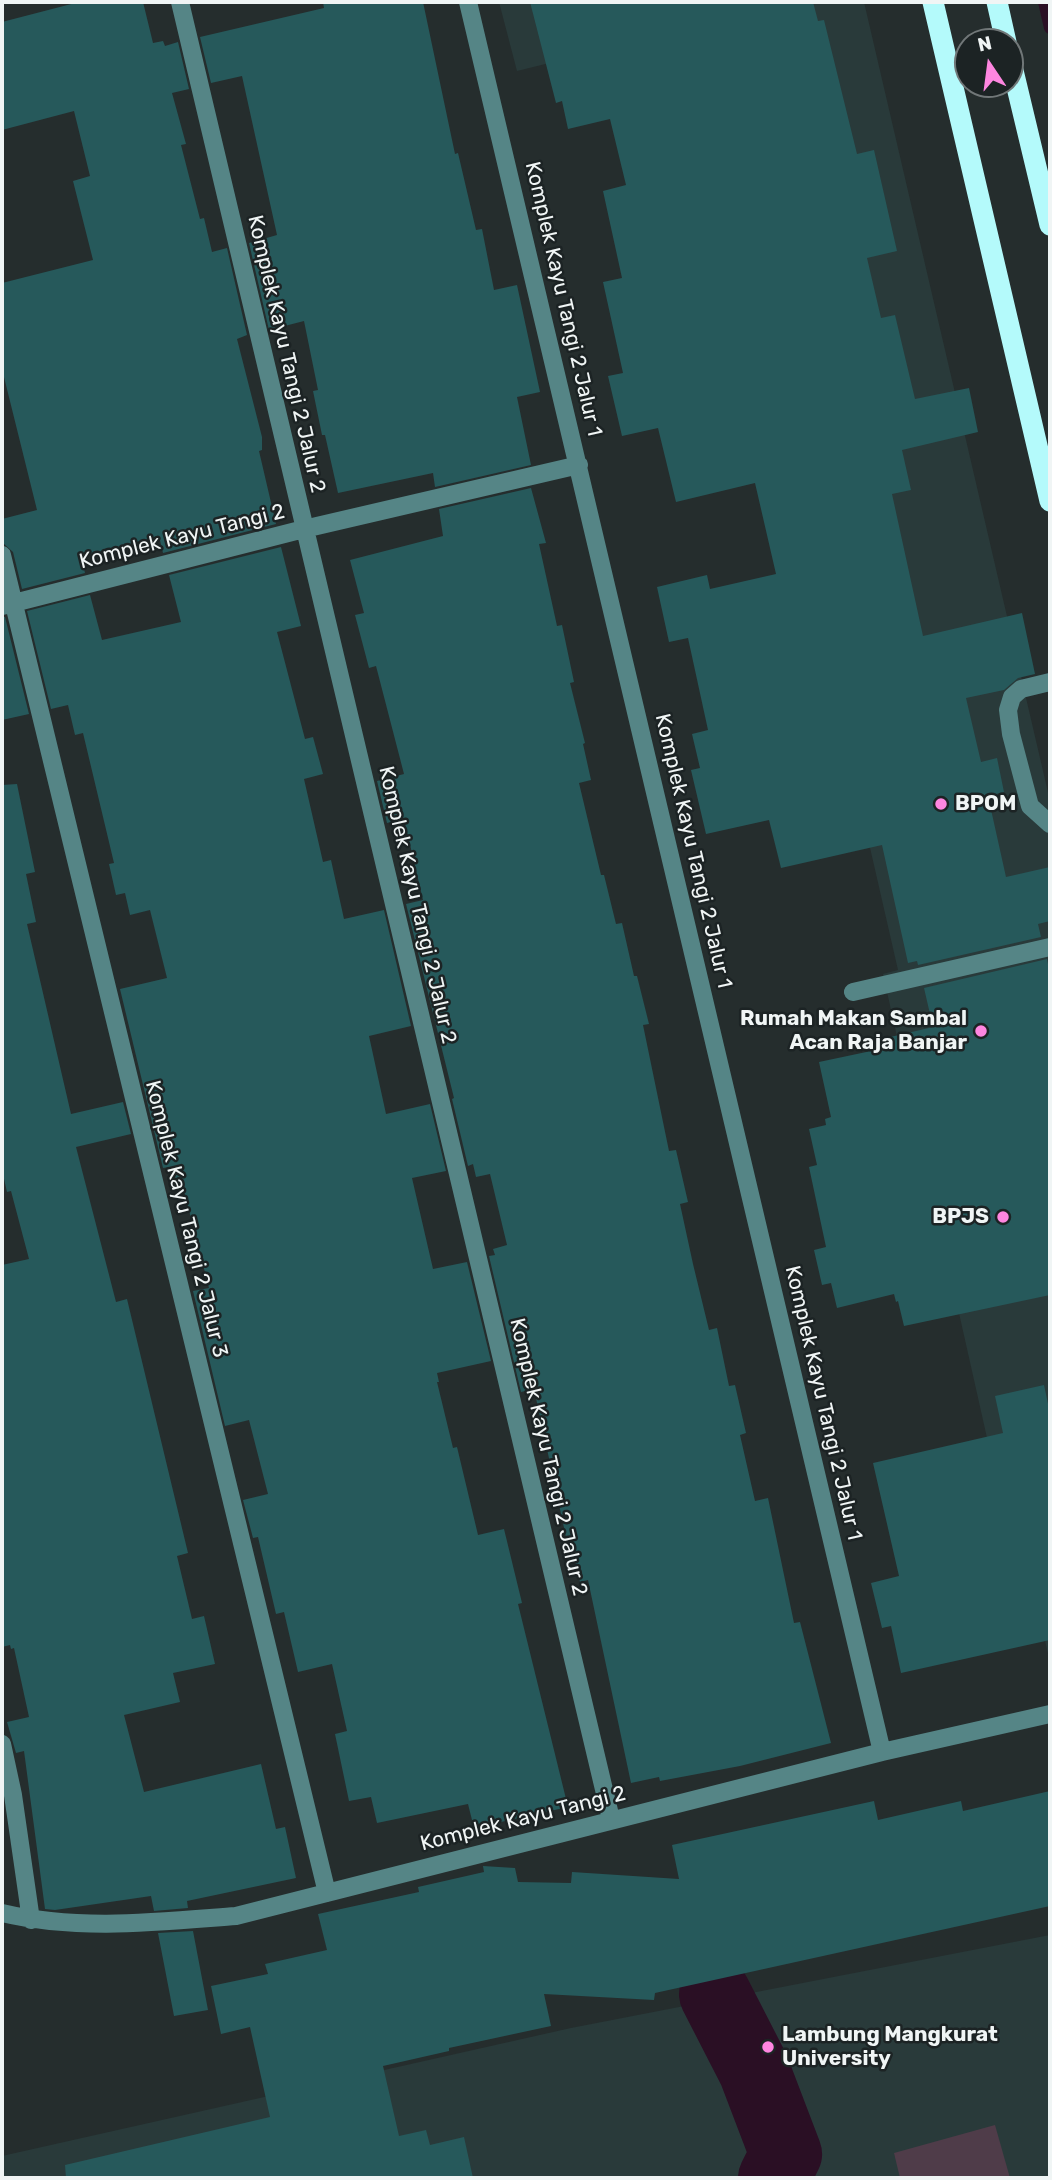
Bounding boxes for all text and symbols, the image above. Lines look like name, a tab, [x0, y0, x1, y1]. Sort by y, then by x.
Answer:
north arrow	[954, 28, 1024, 98]
text: N	[975, 31, 994, 57]
street label: Komplek Kayu Tangi 2 Jalur 1	[519, 159, 607, 439]
street label: Komplek Kayu Tangi 2 Jalur 2	[242, 213, 330, 495]
street label: Komplek Kayu Tangi 2	[77, 499, 287, 575]
street label: Komplek Kayu Tangi 2 Jalur 1	[649, 711, 737, 991]
street label: Komplek Kayu Tangi 2 Jalur 2	[373, 764, 461, 1046]
place label: BPOM	[955, 791, 1016, 817]
marker: BPOM	[933, 796, 949, 812]
place label: Rumah Makan Sambal Acan Raja Banjar	[740, 1006, 967, 1056]
marker: Rumah Makan Sambal Acan Raja Banjar	[973, 1023, 989, 1039]
street label: Komplek Kayu Tangi 2 Jalur 3	[139, 1078, 233, 1360]
place label: BPJS	[932, 1204, 989, 1230]
marker: BPJS	[995, 1209, 1011, 1225]
street label: Komplek Kayu Tangi 2 Jalur 1	[779, 1263, 867, 1543]
street label: Komplek Kayu Tangi 2 Jalur 2	[504, 1316, 592, 1598]
street label: Komplek Kayu Tangi 2	[418, 1781, 628, 1857]
place label: Lambung Mangkurat University	[782, 2022, 998, 2072]
marker: Lambung Mangkurat University	[760, 2039, 776, 2055]

